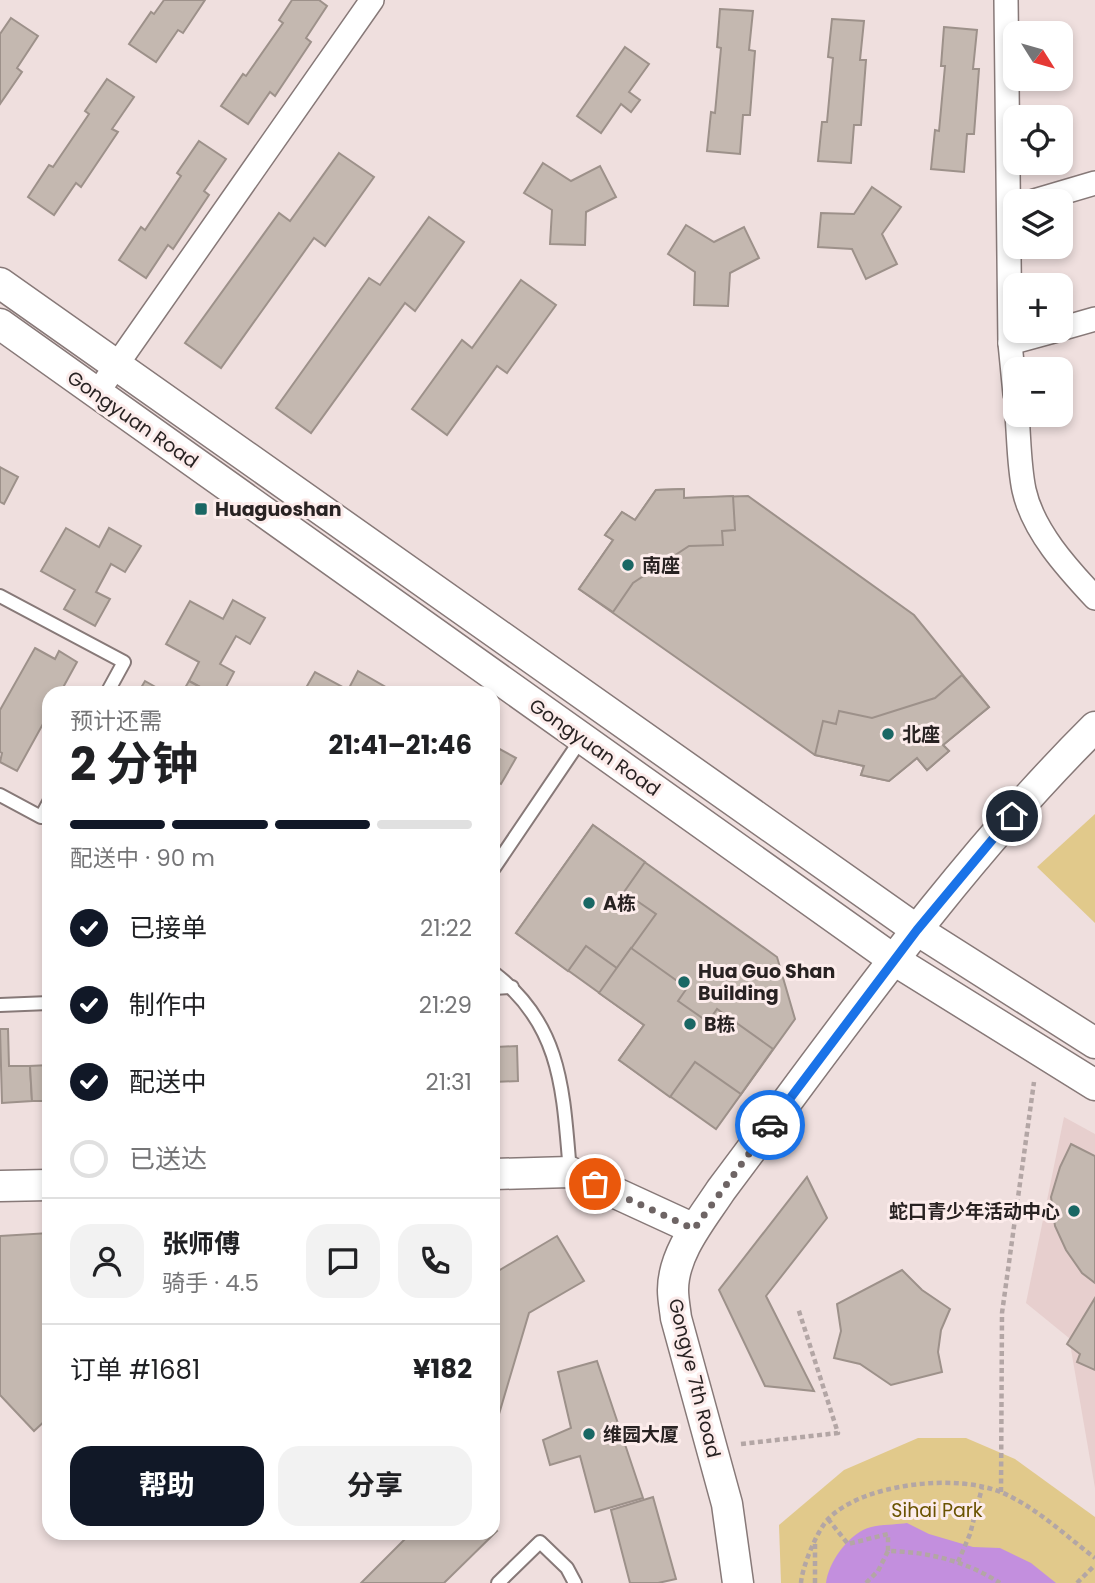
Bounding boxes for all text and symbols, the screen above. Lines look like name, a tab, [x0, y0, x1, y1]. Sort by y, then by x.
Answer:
north arrow	[1003, 21, 1073, 91]
map controls	[1003, 21, 1073, 427]
button: locate	[1003, 105, 1073, 175]
button: layers	[1003, 189, 1073, 259]
button: +	[1003, 273, 1073, 343]
button: −	[1003, 357, 1073, 427]
street label: Gongyuan Road	[62, 364, 204, 475]
place label: Huaguoshan	[215, 496, 342, 523]
marker: Huaguoshan	[193, 501, 209, 517]
place label: 南座	[642, 552, 680, 579]
marker: 南座	[620, 557, 636, 573]
street label: Gongyuan Road	[524, 692, 666, 803]
text: 预计还需	[70, 705, 162, 737]
place label: 北座	[902, 721, 940, 748]
marker: 北座	[880, 726, 896, 742]
text: 21:41–21:46	[328, 727, 472, 763]
text: 2 分钟	[70, 732, 198, 796]
pin	[982, 786, 1042, 846]
icon: home	[993, 797, 1031, 835]
text: 配送中 · 90 m	[70, 842, 215, 874]
place label: A栋	[603, 890, 636, 917]
marker: A栋	[581, 895, 597, 911]
icon: check	[70, 909, 108, 947]
text: 已接单	[129, 910, 207, 946]
text: 21:22	[420, 912, 472, 944]
place label: Hua Guo Shan Building	[698, 958, 835, 1007]
marker: Hua Guo Shan Building	[676, 974, 692, 990]
icon: check	[70, 986, 108, 1024]
text: 制作中	[129, 987, 207, 1023]
text: 21:29	[419, 989, 472, 1021]
place label: B栋	[704, 1011, 736, 1038]
marker: B栋	[682, 1016, 698, 1032]
icon: check	[70, 1063, 108, 1101]
text: 配送中	[129, 1064, 207, 1100]
text: 21:31	[426, 1066, 472, 1098]
courier	[735, 1090, 805, 1160]
icon: car	[751, 1106, 789, 1144]
text: 已送达	[129, 1141, 207, 1177]
pin	[565, 1154, 625, 1214]
icon: bag	[576, 1165, 614, 1203]
place label: 蛇口青少年活动中心	[889, 1198, 1060, 1225]
marker: 蛇口青少年活动中心	[1066, 1203, 1082, 1219]
button: person	[70, 1224, 144, 1298]
button: chat	[306, 1224, 380, 1298]
button: phone	[398, 1224, 472, 1298]
text: 张师傅	[162, 1226, 240, 1262]
text: 骑手 · 4.5	[162, 1267, 259, 1299]
street label: Gongye 7th Road	[662, 1296, 727, 1461]
text: ¥182	[413, 1351, 472, 1387]
text: 订单 #1681	[70, 1352, 200, 1388]
place label: 维园大厦	[603, 1421, 679, 1448]
marker: 维园大厦	[581, 1426, 597, 1442]
button: 帮助	[70, 1446, 264, 1526]
button: 分享	[278, 1446, 472, 1526]
park label: Sihai Park	[891, 1497, 983, 1524]

